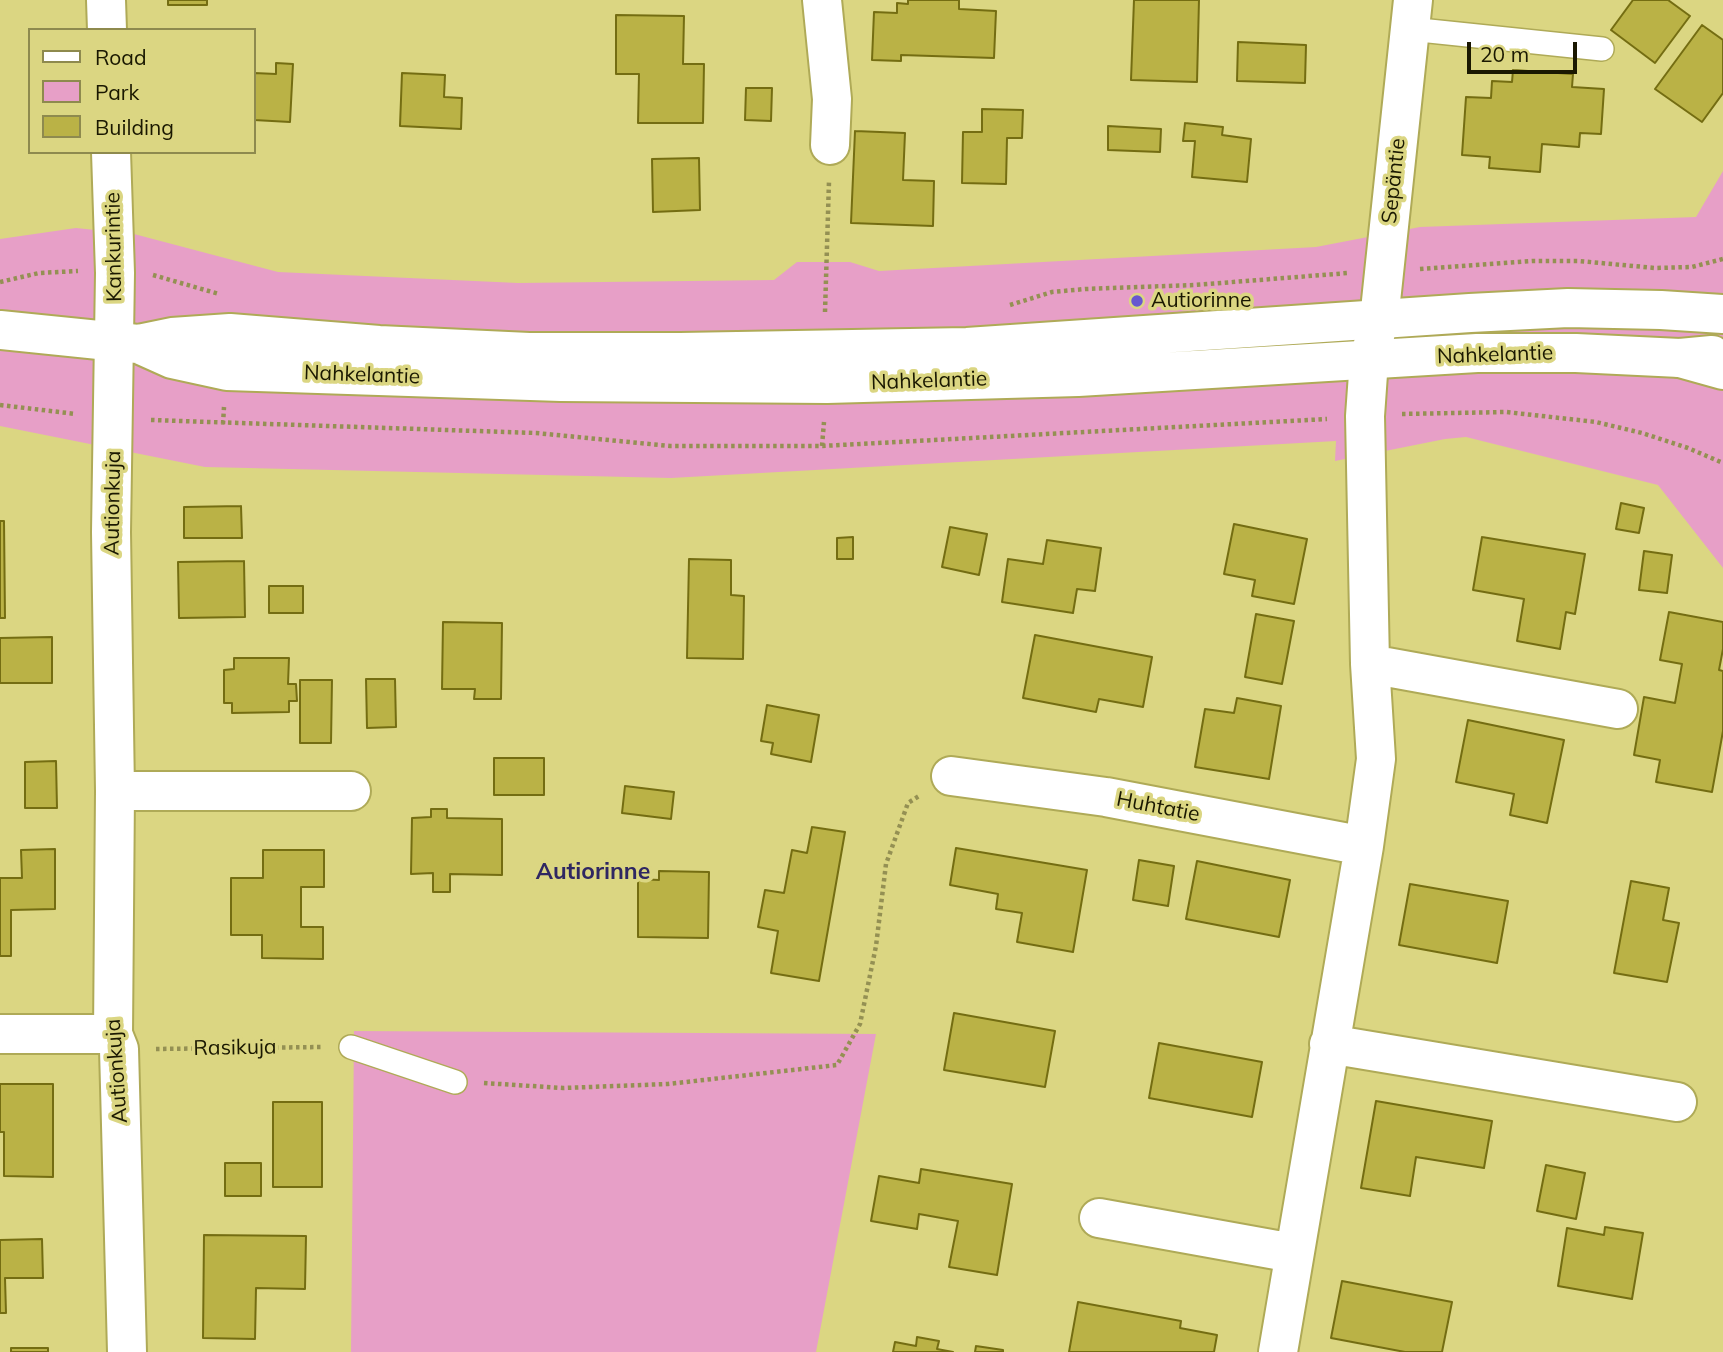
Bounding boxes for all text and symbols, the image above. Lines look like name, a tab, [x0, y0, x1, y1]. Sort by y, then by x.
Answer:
legend	[28, 28, 256, 154]
scale bar	[1471, 28, 1581, 72]
text: 20 m	[1480, 41, 1529, 67]
text: Road	[95, 44, 146, 70]
text: Park	[95, 79, 139, 105]
text: Building	[95, 114, 174, 140]
street label: Sepäntie	[1377, 137, 1411, 225]
street label: Kankurintie	[100, 192, 128, 302]
place label: Autiorinne	[1151, 288, 1252, 314]
marker: Autiorinne	[1129, 293, 1145, 309]
street label: Nahkelantie	[1436, 340, 1554, 370]
street label: Nahkelantie	[303, 360, 421, 390]
street label: Nahkelantie	[870, 366, 988, 396]
street label: Autionkuja	[99, 450, 127, 556]
street label: Huhtatie	[1114, 787, 1202, 827]
district label: Autiorinne	[536, 858, 650, 886]
street label: Autionkuja	[101, 1018, 133, 1124]
street label: Rasikuja	[193, 1035, 277, 1061]

